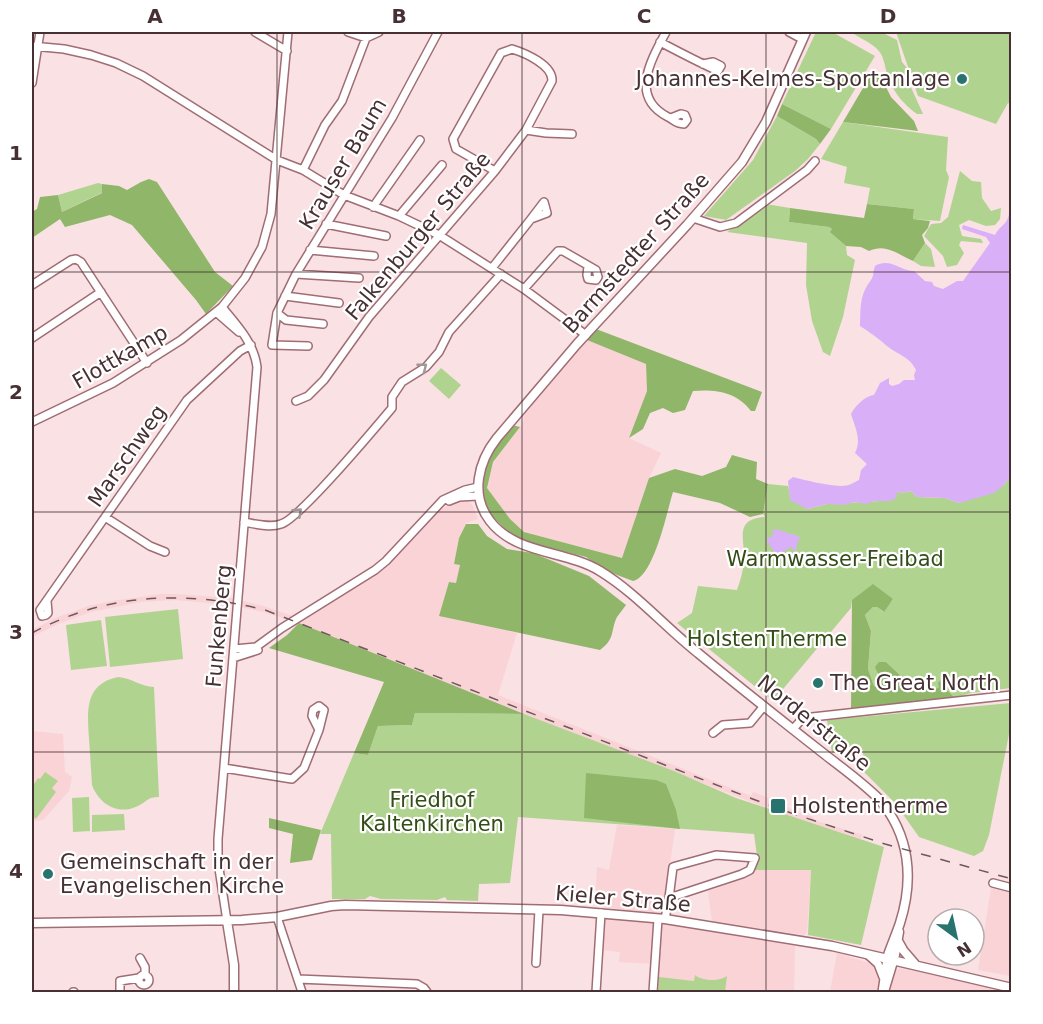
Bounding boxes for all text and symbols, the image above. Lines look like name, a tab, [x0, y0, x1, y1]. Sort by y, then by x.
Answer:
text: A	[147, 4, 163, 28]
text: B	[391, 4, 407, 28]
text: C	[637, 4, 651, 28]
text: D	[880, 4, 896, 28]
place label: Johannes-Kelmes-Sportanlage	[634, 67, 950, 91]
marker: Johannes-Kelmes-Sportanlage	[955, 72, 969, 86]
street label: Krauser Baum	[294, 94, 392, 234]
text: 1	[9, 141, 23, 165]
street label: Falkenburger Straße	[341, 147, 495, 325]
street label: Barmstedter Straße	[558, 168, 714, 338]
street label: Flottkamp	[68, 320, 172, 394]
one-way arrow	[416, 364, 427, 375]
text: 2	[9, 380, 23, 404]
street label: Marschweg	[83, 400, 171, 512]
one-way arrow	[291, 508, 301, 519]
park label: Warmwasser-Freibad	[726, 547, 944, 571]
street label: Funkenberg	[202, 564, 236, 688]
text: 3	[9, 620, 23, 644]
park label: HolstenTherme	[687, 627, 847, 651]
street label: Norderstraße	[753, 670, 875, 776]
place label: The Great North	[829, 671, 1000, 695]
marker: The Great North	[811, 676, 825, 690]
park label: Friedhof Kaltenkirchen	[360, 788, 504, 836]
place label: Holstentherme	[792, 794, 948, 818]
marker: Holstentherme	[769, 797, 787, 815]
place label: Gemeinschaft in der Evangelischen Kirche	[60, 850, 284, 898]
text: 4	[9, 859, 23, 883]
marker: Gemeinschaft in der Evangelischen Kirche	[41, 867, 55, 881]
street label: Kieler Straße	[554, 881, 692, 917]
north arrow	[926, 907, 986, 967]
text: N	[953, 938, 975, 961]

